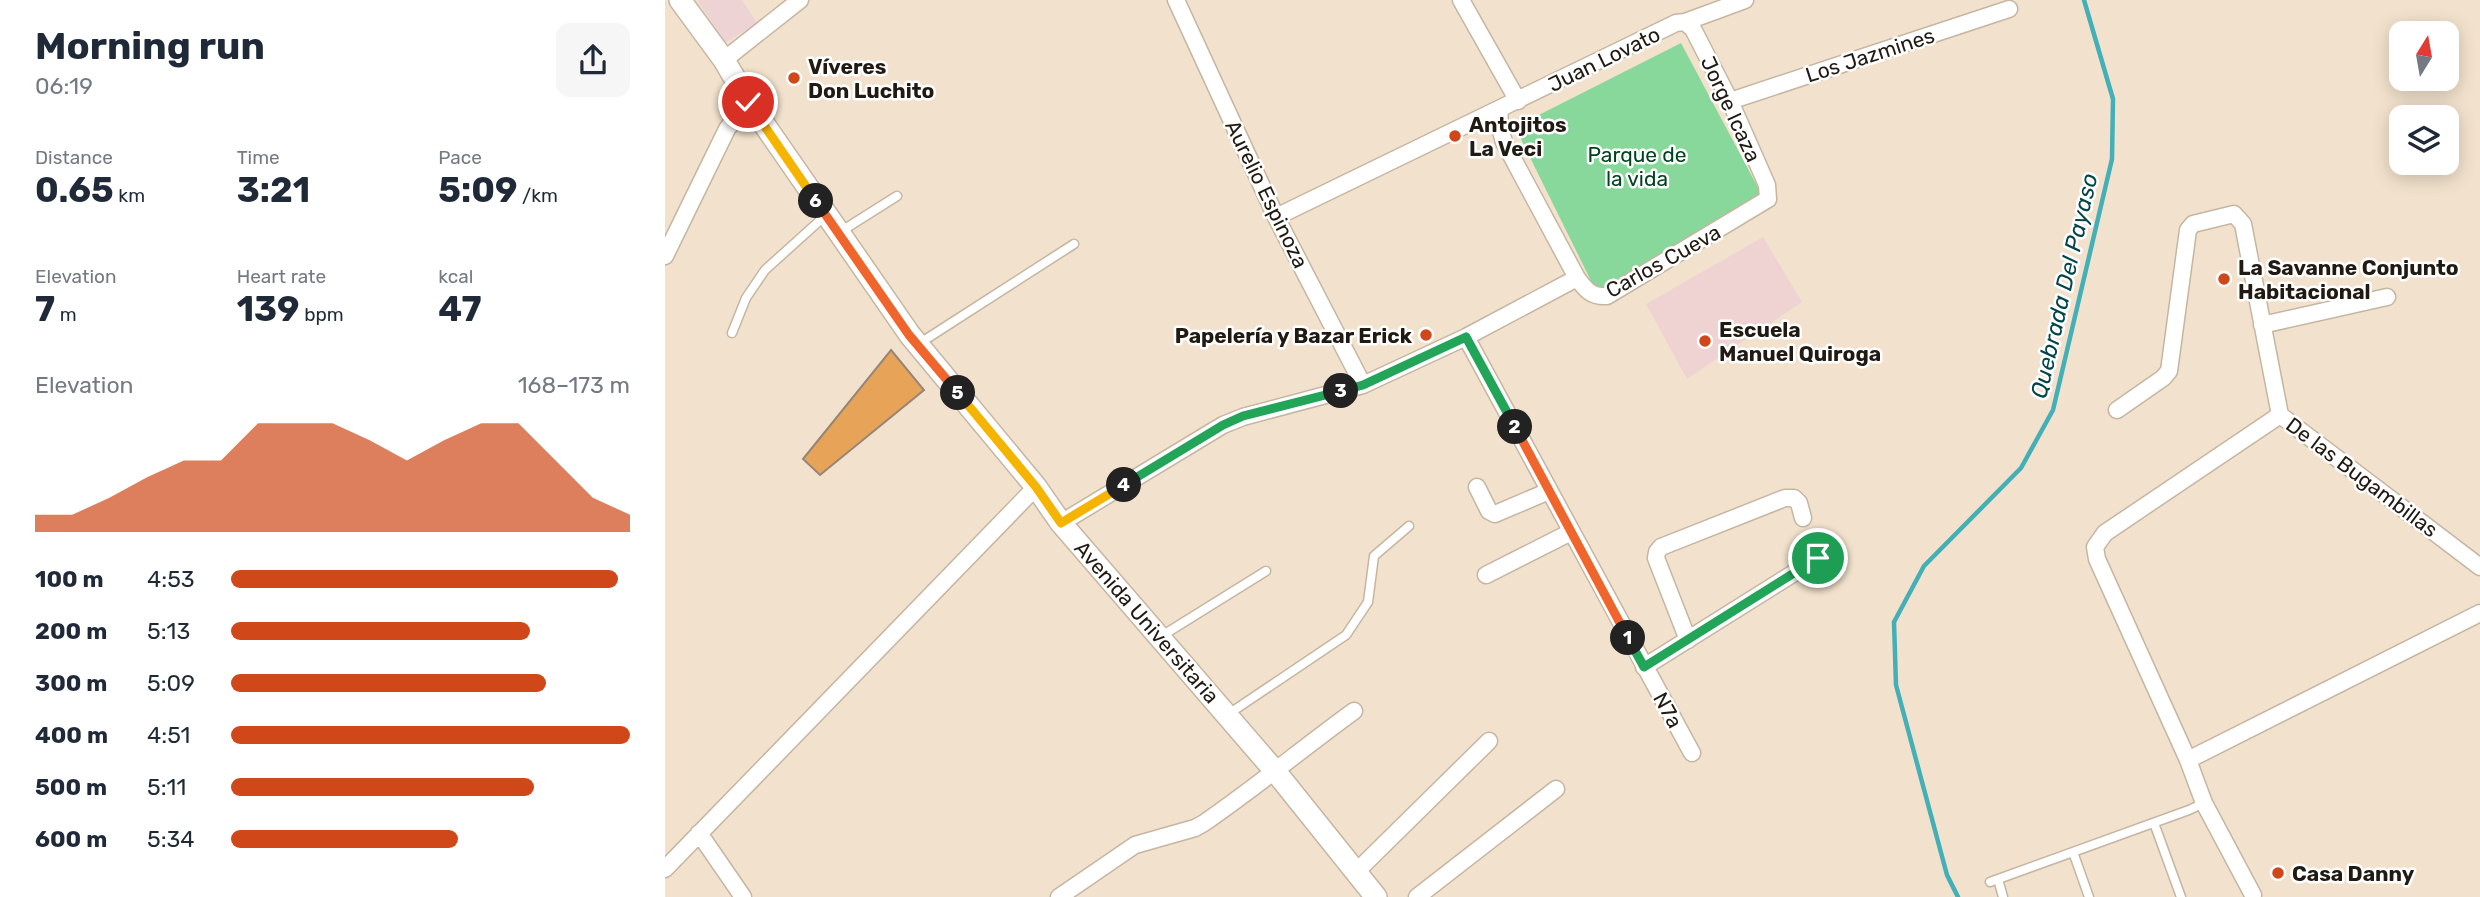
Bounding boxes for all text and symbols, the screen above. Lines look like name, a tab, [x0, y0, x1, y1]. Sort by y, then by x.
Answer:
street label: Juan Lovato	[1544, 21, 1664, 97]
north arrow	[2389, 21, 2459, 91]
map controls	[2389, 21, 2459, 175]
street label: Los Jazmines	[1802, 22, 1938, 88]
text: Morning run	[35, 23, 265, 69]
button: share	[556, 23, 630, 97]
street label: Jorge Icaza	[1696, 52, 1766, 166]
place label: Víveres Don Luchito	[808, 54, 934, 103]
marker: Víveres Don Luchito	[786, 70, 802, 86]
text: 06:19	[35, 72, 93, 100]
pin	[718, 72, 778, 132]
icon: check	[729, 83, 767, 121]
button: layers	[2389, 105, 2459, 175]
place label: Antojitos La Veci	[1469, 112, 1567, 161]
street label: Aurelio Espinoza	[1220, 116, 1314, 272]
marker: Antojitos La Veci	[1447, 128, 1463, 144]
park label: Parque de la vida	[1588, 142, 1686, 191]
text: Distance	[35, 146, 113, 169]
text: Time	[237, 146, 280, 169]
text: Pace	[438, 146, 482, 169]
text: 0.65	[35, 169, 114, 211]
text: 3:21	[237, 169, 310, 211]
text: 5:09	[438, 169, 517, 211]
water label: Quebrada Del Payaso	[2024, 171, 2104, 401]
text: km	[114, 184, 145, 207]
text: /km	[517, 184, 558, 207]
pin: 6	[799, 184, 833, 218]
text: 6	[809, 189, 822, 212]
street label: Carlos Cueva	[1601, 219, 1725, 303]
place label: La Savanne Conjunto Habitacional	[2238, 255, 2459, 304]
text: Elevation	[35, 265, 116, 288]
text: Heart rate	[237, 265, 326, 288]
text: kcal	[438, 265, 473, 288]
marker: La Savanne Conjunto Habitacional	[2216, 271, 2232, 287]
text: 7	[35, 288, 55, 330]
text: 139	[237, 288, 300, 330]
text: 47	[438, 288, 481, 330]
text: m	[55, 303, 77, 326]
text: bpm	[300, 303, 344, 326]
place label: Escuela Manuel Quiroga	[1719, 317, 1881, 366]
place label: Papelería y Bazar Erick	[1175, 323, 1413, 348]
marker: Papelería y Bazar Erick	[1418, 327, 1434, 343]
marker: Escuela Manuel Quiroga	[1697, 333, 1713, 349]
text: Elevation	[35, 371, 134, 399]
text: 168–173 m	[518, 371, 630, 399]
pin: 3	[1323, 374, 1359, 408]
pin: 5	[941, 376, 975, 410]
text: 3	[1334, 379, 1347, 402]
text: 5	[951, 381, 964, 404]
pin: 2	[1497, 410, 1533, 444]
street label: De las Bugambillas	[2281, 412, 2443, 542]
text: 2	[1508, 415, 1521, 438]
pin: 4	[1107, 468, 1141, 503]
text: 4	[1117, 473, 1130, 496]
pin	[1788, 528, 1848, 588]
street label: Avenida Universitaria	[1070, 536, 1224, 708]
icon: arrive	[1799, 539, 1837, 577]
text: 100 m	[35, 565, 104, 593]
text: 4:53	[147, 565, 195, 593]
text: 200 m	[35, 617, 107, 645]
text: 5:13	[147, 617, 190, 645]
pin: 1	[1611, 620, 1646, 656]
text: 1	[1623, 626, 1632, 649]
text: 300 m	[35, 669, 107, 697]
text: 5:09	[147, 669, 195, 697]
street label: N7a	[1648, 688, 1688, 732]
text: 400 m	[35, 721, 108, 749]
text: 4:51	[147, 721, 190, 749]
text: 500 m	[35, 773, 107, 801]
text: 5:11	[147, 773, 186, 801]
text: 600 m	[35, 825, 107, 853]
text: 5:34	[147, 825, 195, 853]
place label: Casa Danny	[2292, 861, 2415, 886]
marker: Casa Danny	[2270, 865, 2286, 881]

